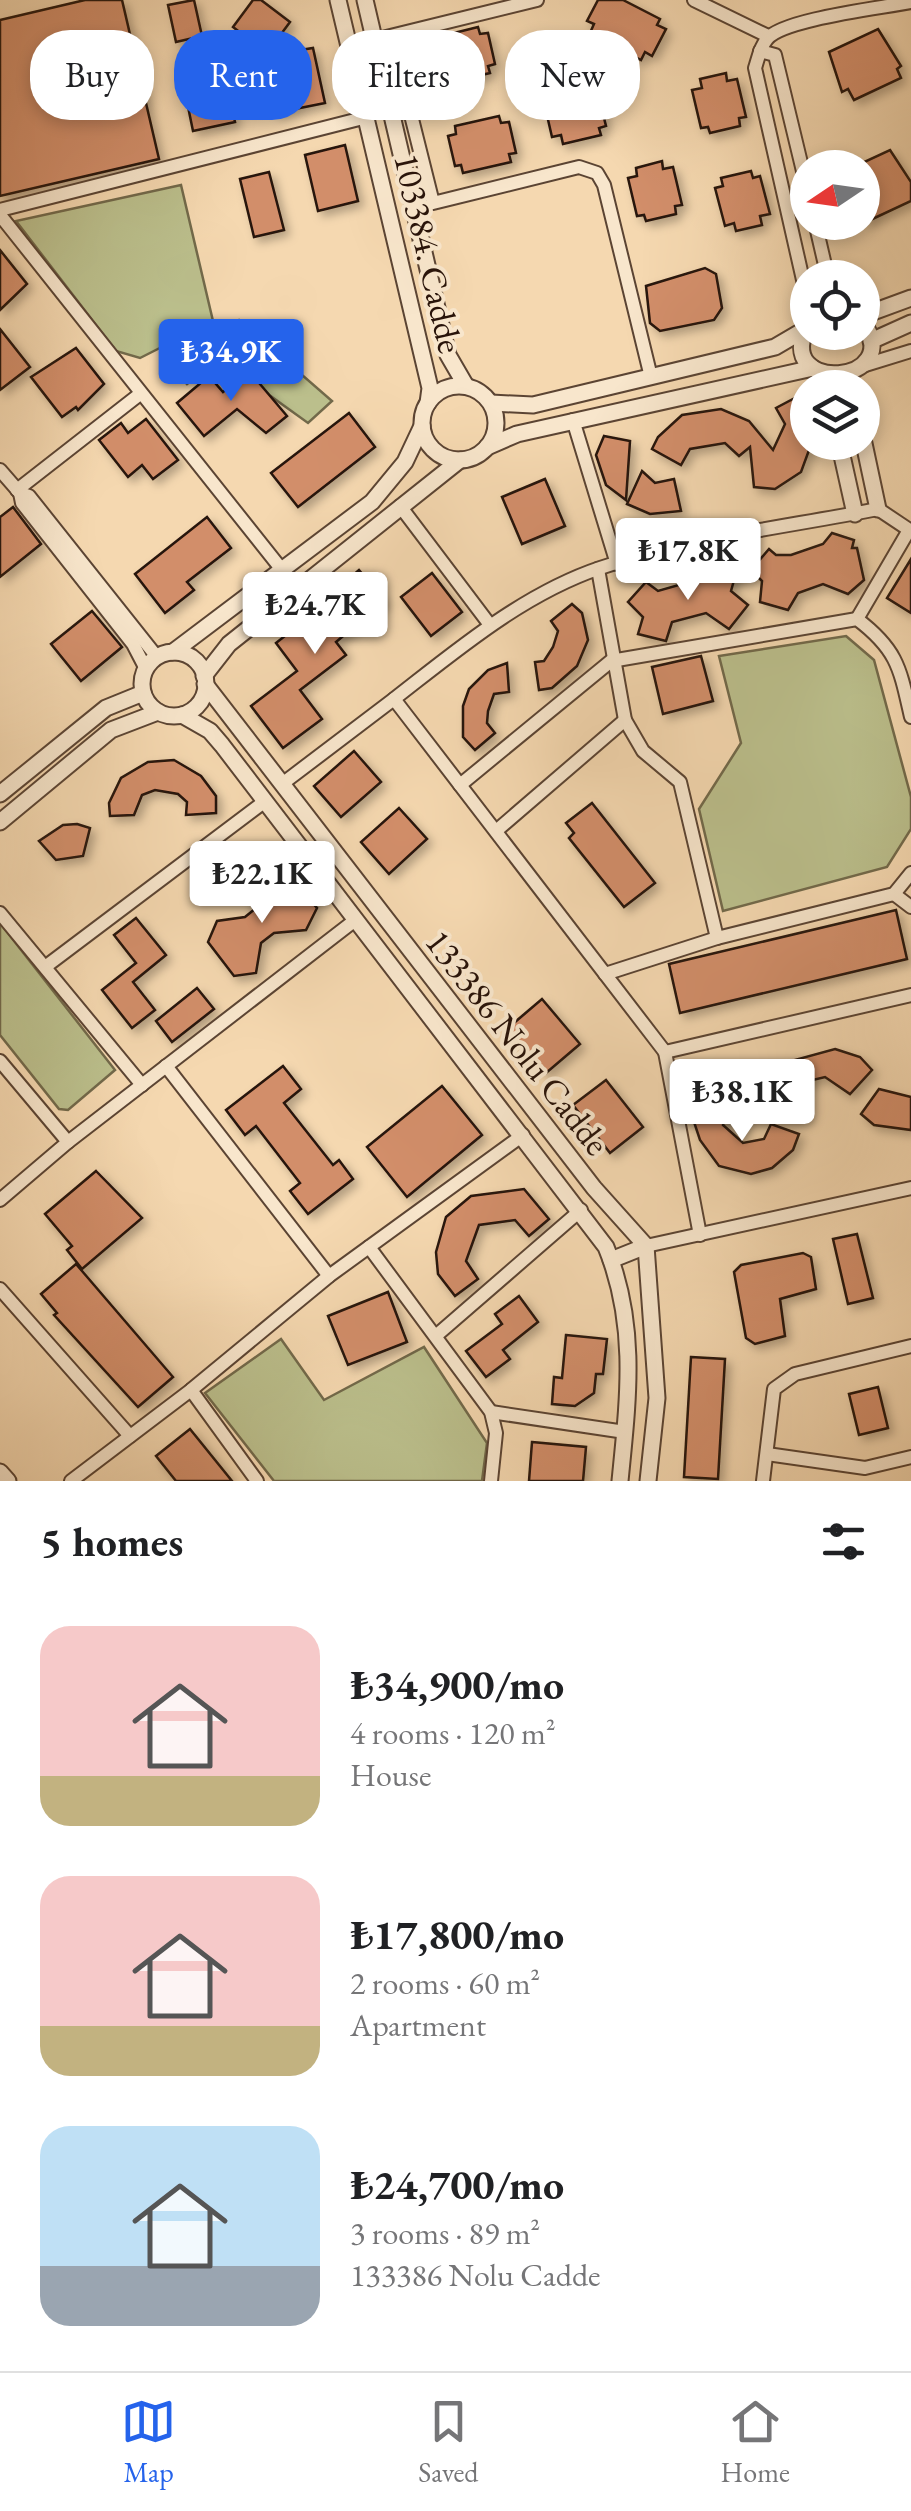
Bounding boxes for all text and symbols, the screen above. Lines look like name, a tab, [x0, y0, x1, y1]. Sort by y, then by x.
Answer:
chip: Buy	[30, 30, 154, 120]
chip: Rent	[174, 30, 312, 120]
chip: Filters	[332, 30, 485, 120]
chip: New	[505, 30, 640, 120]
street label: 103384. Cadde	[384, 149, 474, 357]
north arrow	[790, 150, 880, 240]
map controls	[790, 150, 880, 460]
button: locate	[790, 260, 880, 350]
pin: ₺34.9K	[150, 319, 312, 404]
text: ₺34.9K	[181, 330, 281, 372]
button: layers	[790, 370, 880, 460]
pin: ₺17.8K	[607, 518, 769, 603]
text: ₺17.8K	[638, 529, 738, 571]
pin: ₺24.7K	[234, 572, 396, 657]
text: ₺24.7K	[265, 583, 365, 625]
pin: ₺22.1K	[181, 841, 343, 926]
text: ₺22.1K	[212, 852, 312, 894]
street label: 133386 Nolu Cadde	[416, 920, 620, 1164]
pin: ₺38.1K	[661, 1059, 823, 1144]
text: ₺38.1K	[692, 1070, 792, 1112]
text: 5 homes	[40, 1514, 183, 1569]
icon: filters	[816, 1514, 871, 1569]
text: ₺34,900/mo	[350, 1657, 564, 1712]
icon: home	[120, 1666, 240, 1786]
text: 4 rooms · 120 m²	[350, 1712, 556, 1754]
text: House	[350, 1754, 431, 1796]
text: ₺17,800/mo	[350, 1907, 564, 1962]
icon: home	[120, 1916, 240, 2036]
text: 2 rooms · 60 m²	[350, 1962, 540, 2004]
text: Apartment	[350, 2004, 486, 2046]
text: ₺24,700/mo	[350, 2157, 564, 2212]
icon: home	[120, 2166, 240, 2286]
text: 3 rooms · 89 m²	[350, 2212, 540, 2254]
text: 133386 Nolu Cadde	[350, 2254, 601, 2296]
tab: Map	[121, 2394, 176, 2490]
tab: Saved	[418, 2394, 478, 2490]
tab: Home	[721, 2394, 790, 2490]

